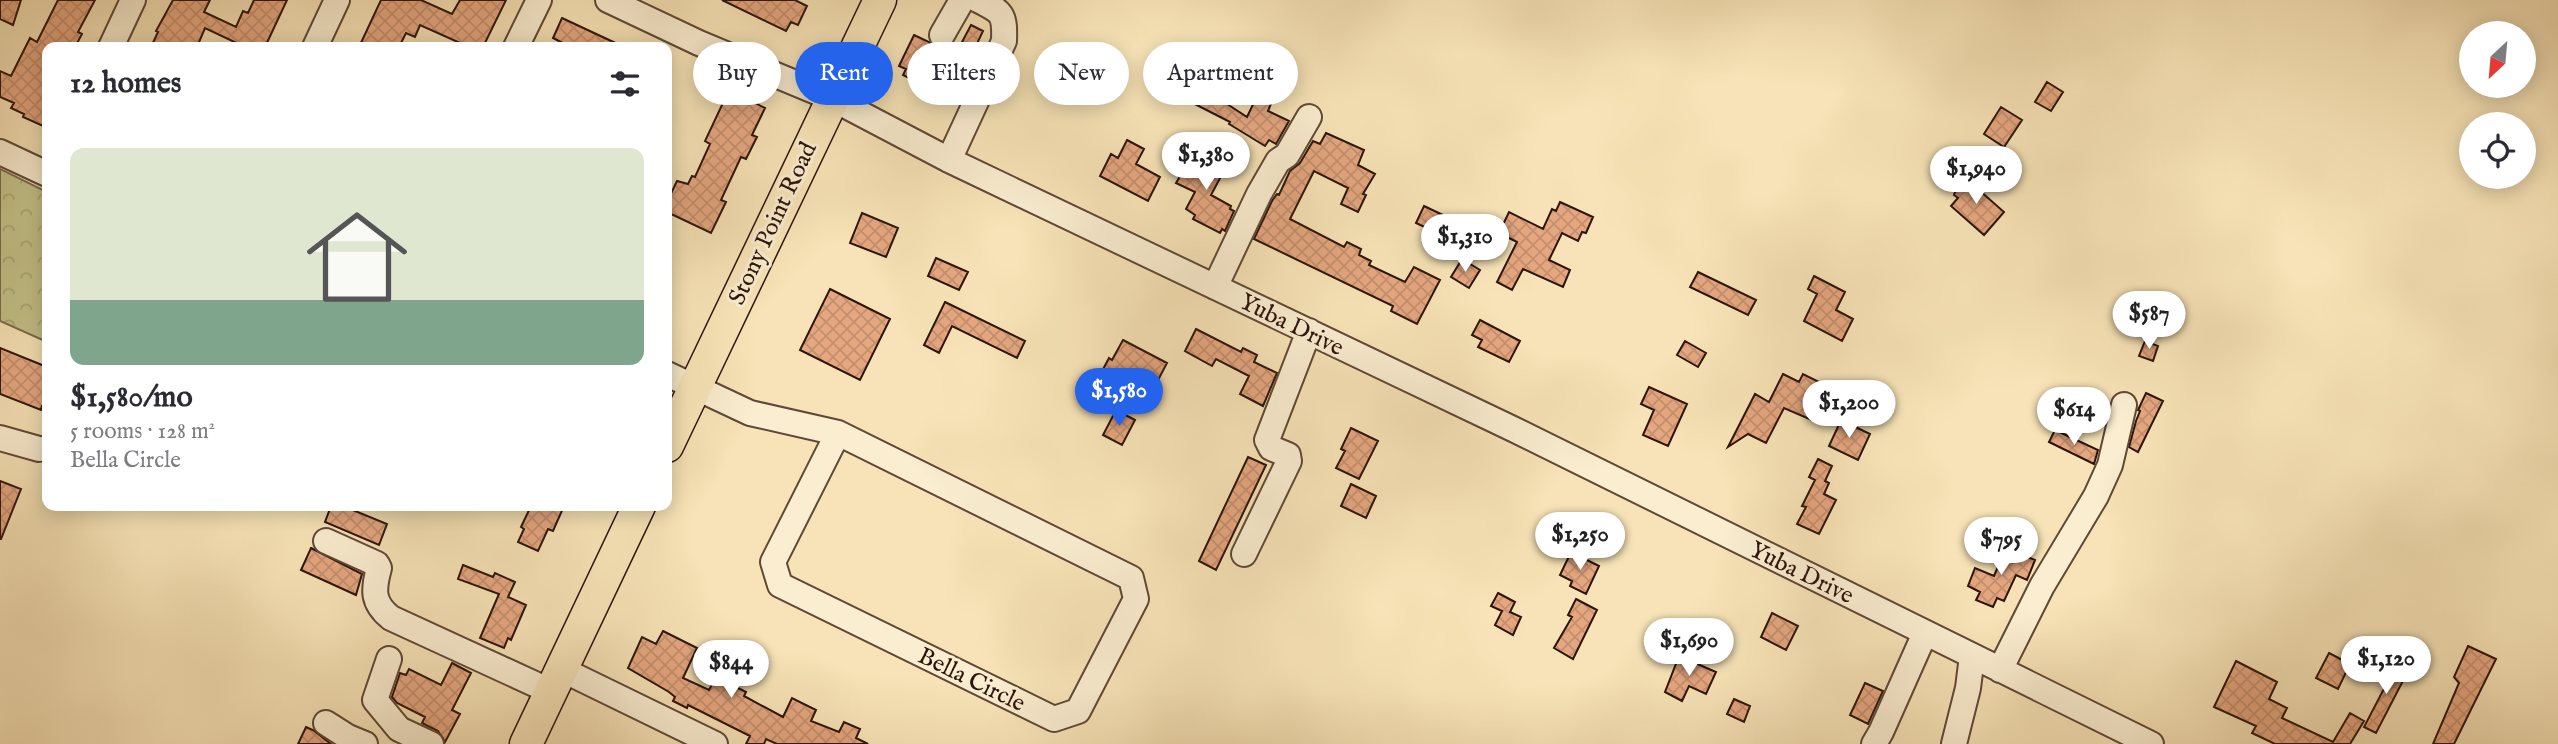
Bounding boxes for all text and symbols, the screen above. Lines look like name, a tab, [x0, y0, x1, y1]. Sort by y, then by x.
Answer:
north arrow	[2459, 21, 2536, 98]
map controls	[2459, 21, 2536, 189]
chip: Buy	[693, 42, 781, 105]
chip: Rent	[795, 42, 893, 105]
chip: Filters	[907, 42, 1020, 105]
chip: New	[1034, 42, 1129, 105]
chip: Apartment	[1143, 42, 1298, 105]
text: 12 homes	[70, 65, 181, 103]
icon: filters	[606, 65, 644, 103]
button: locate	[2459, 112, 2536, 189]
pin: $1,380	[1149, 132, 1263, 192]
street label: Stony Point Road	[722, 137, 825, 310]
text: $1,380	[1178, 140, 1234, 169]
pin: $1,940	[1919, 146, 2033, 206]
text: $1,940	[1946, 154, 2006, 183]
icon: home	[294, 194, 420, 320]
pin: $1,310	[1408, 215, 1522, 274]
text: $1,310	[1437, 222, 1493, 251]
street label: Yuba Drive	[1234, 287, 1349, 364]
pin: $587	[2108, 292, 2190, 351]
text: $587	[2129, 299, 2169, 328]
pin: $1,580	[1062, 368, 1176, 428]
text: $1,580	[1091, 376, 1147, 405]
text: $1,580/mo	[70, 379, 193, 417]
pin: $1,200	[1792, 380, 1906, 440]
text: $1,200	[1819, 388, 1879, 417]
pin: $614	[2033, 388, 2115, 447]
text: $614	[2053, 395, 2095, 424]
text: 5 rooms · 128 m²	[70, 417, 215, 446]
text: Bella Circle	[70, 446, 181, 475]
pin: $1,250	[1523, 512, 1637, 572]
pin: $795	[1960, 518, 2042, 577]
text: $1,250	[1551, 520, 1609, 549]
text: $795	[1980, 525, 2022, 554]
street label: Yuba Drive	[1744, 535, 1859, 612]
pin: $1,690	[1632, 618, 1746, 678]
text: $1,690	[1660, 626, 1718, 655]
pin: $1,120	[2329, 636, 2443, 696]
pin: $844	[690, 640, 772, 700]
street label: Bella Circle	[913, 641, 1030, 720]
text: $1,120	[2357, 644, 2415, 673]
text: $844	[709, 648, 753, 677]

